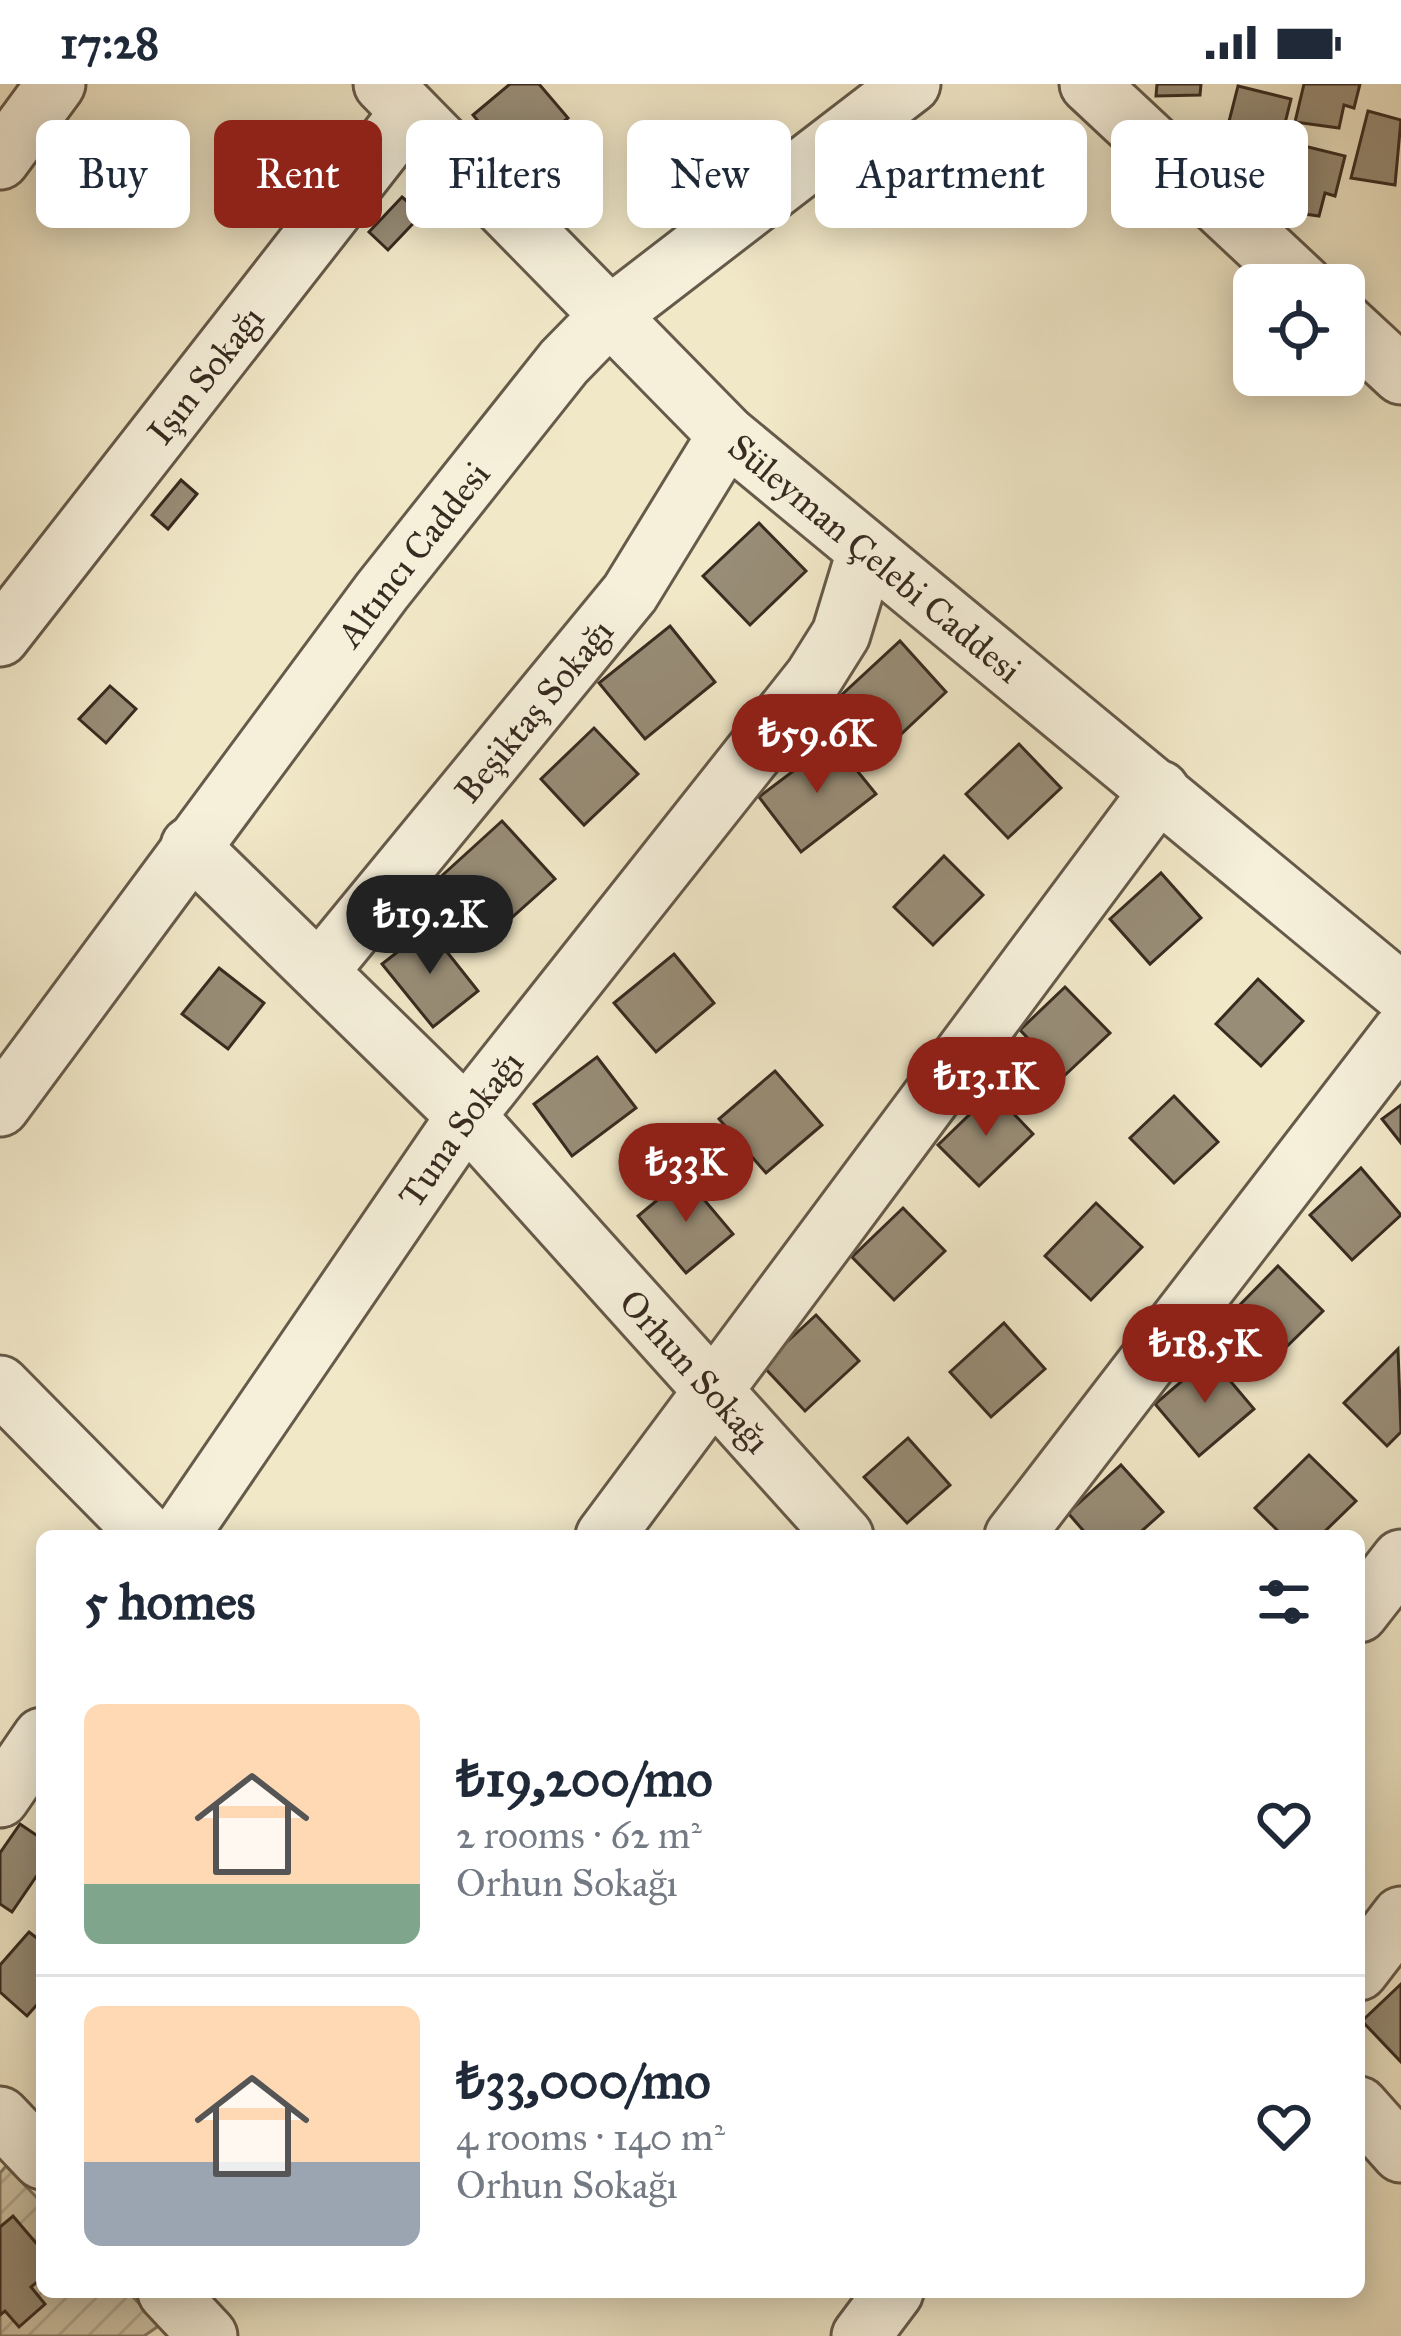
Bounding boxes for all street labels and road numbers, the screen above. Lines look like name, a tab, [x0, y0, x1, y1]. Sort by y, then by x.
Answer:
street label: Işın Sokağı	[138, 297, 273, 453]
street label: Süleyman Çelebi Caddesi	[719, 425, 1030, 692]
street label: Altıncı Caddesi	[326, 453, 499, 657]
street label: Beşiktaş Sokağı	[446, 610, 623, 812]
street label: Tuna Sokağı	[389, 1042, 533, 1216]
street label: Orhun Sokağı	[610, 1281, 779, 1462]

